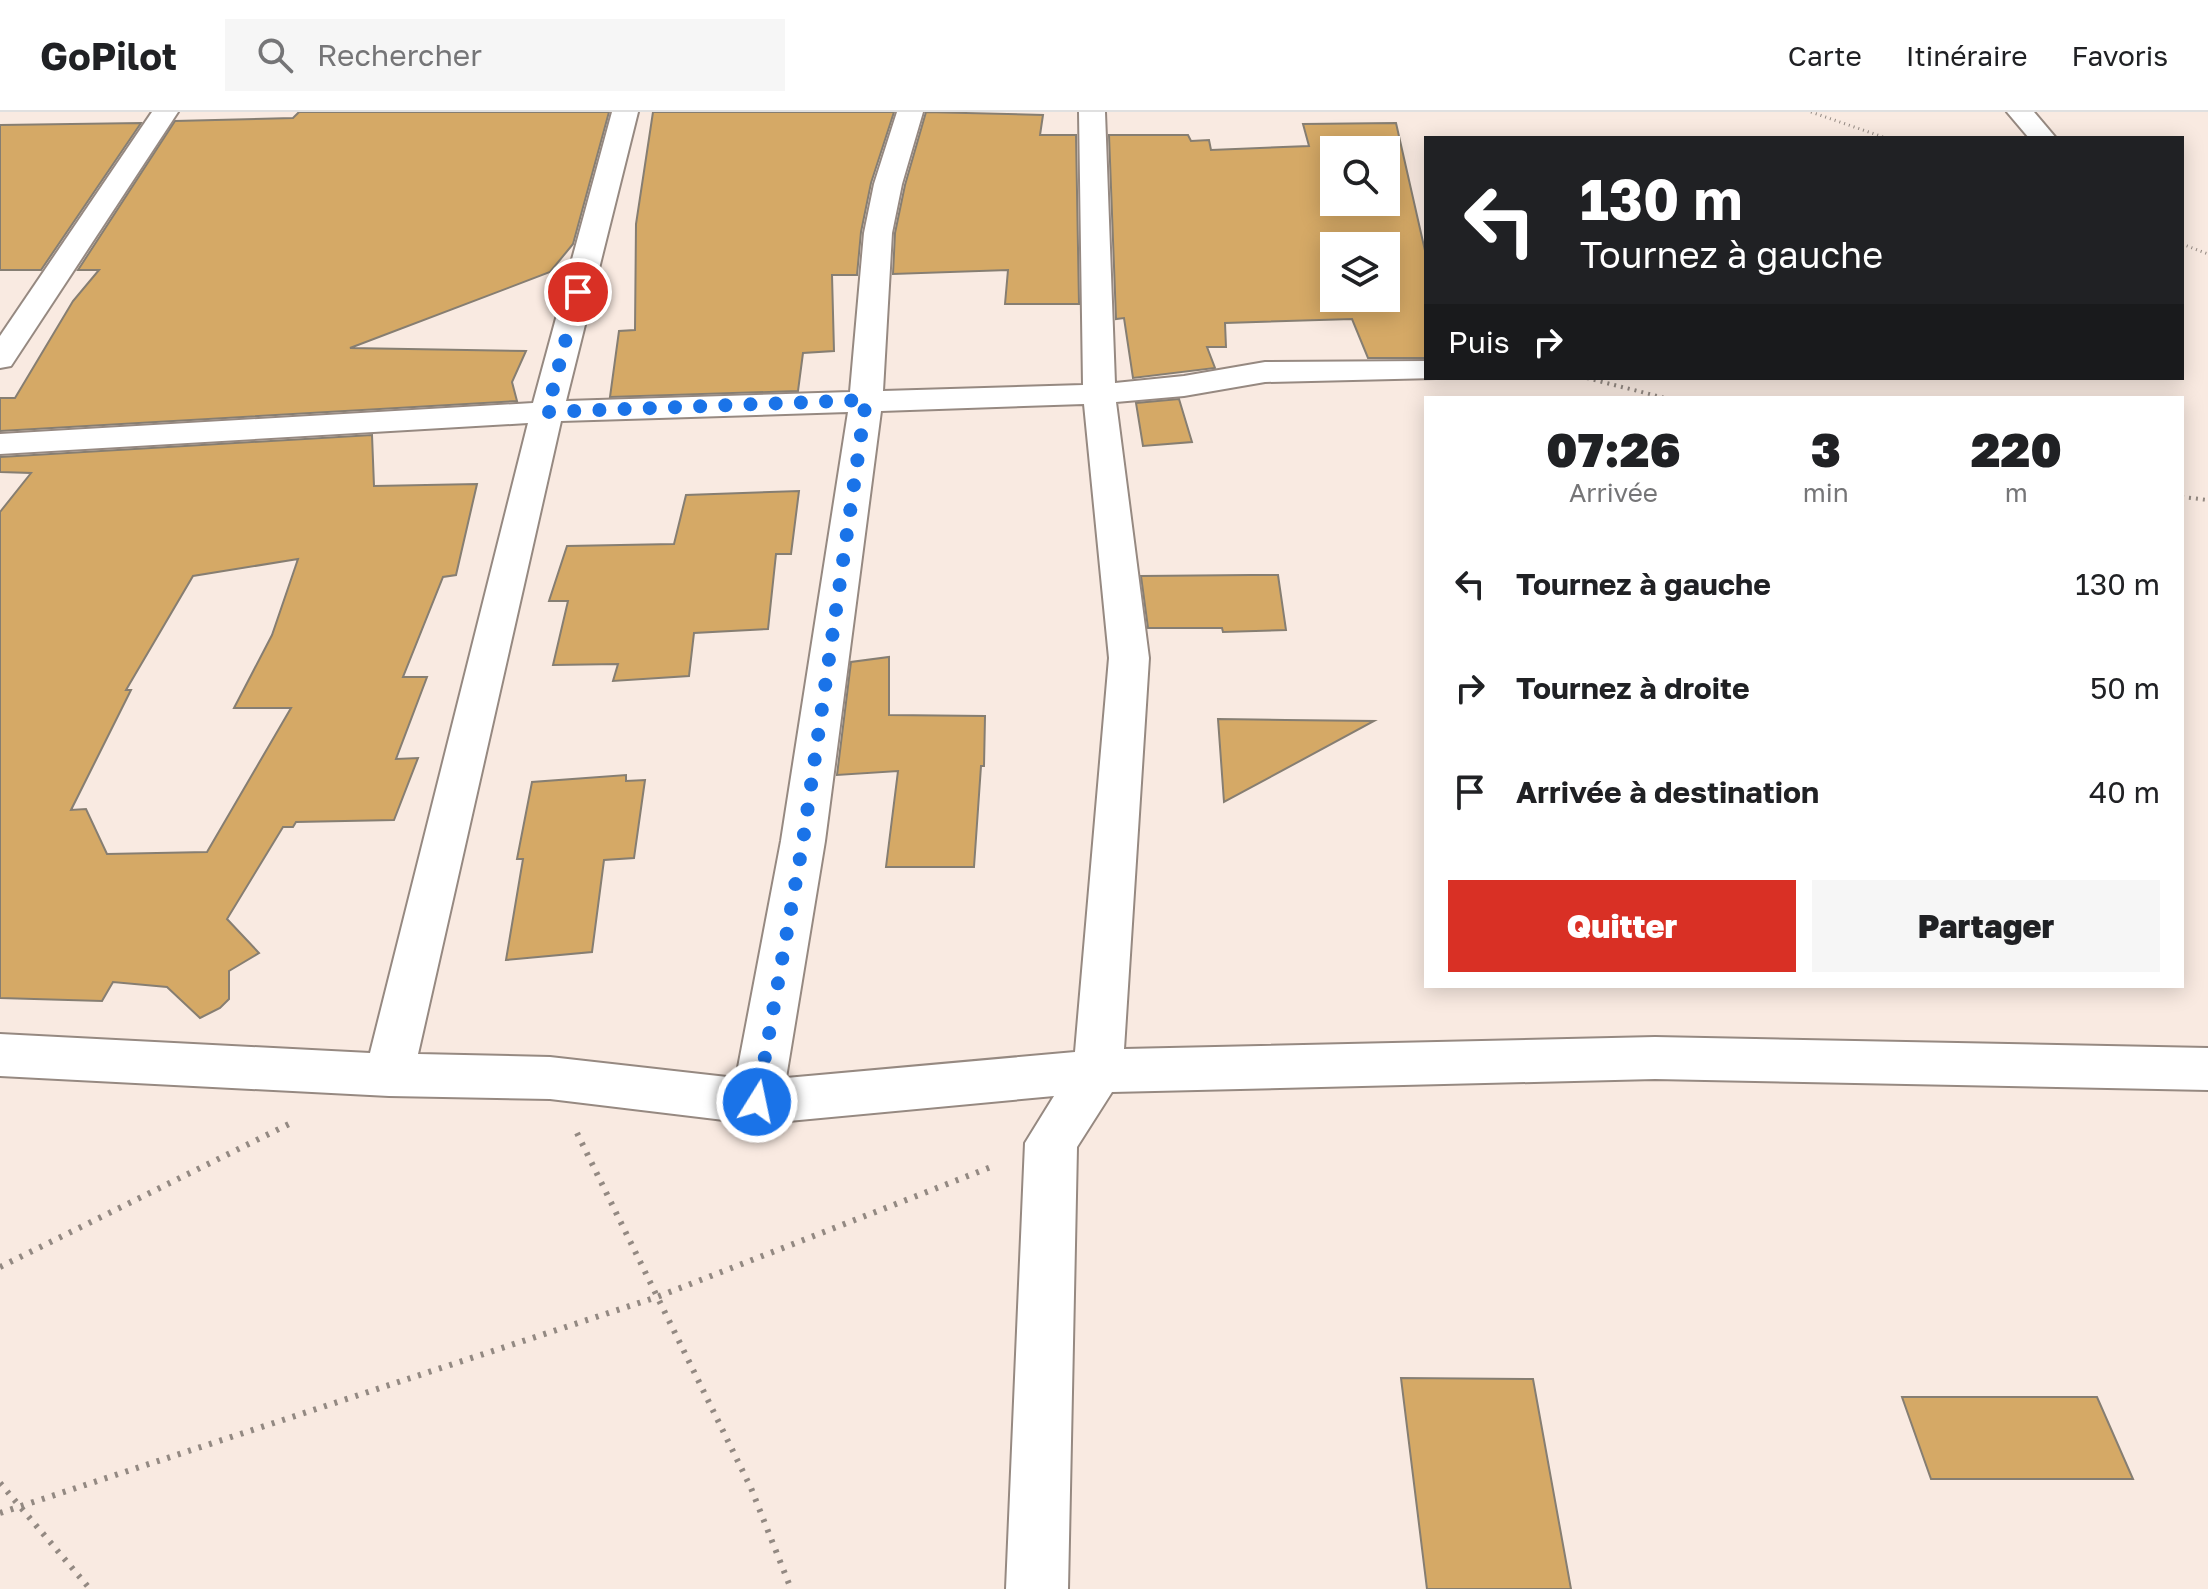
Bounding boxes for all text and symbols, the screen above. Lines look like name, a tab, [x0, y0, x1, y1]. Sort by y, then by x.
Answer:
search box	[225, 19, 785, 91]
text: GoPilot	[40, 33, 177, 78]
icon: search	[253, 33, 297, 77]
text: Rechercher	[317, 37, 482, 73]
text: Carte	[1788, 39, 1862, 72]
text: Itinéraire	[1906, 39, 2027, 72]
text: Favoris	[2071, 39, 2168, 72]
map controls	[1320, 136, 1400, 312]
button: search	[1320, 136, 1400, 216]
text: 130 m	[1580, 165, 1742, 232]
icon: left	[1448, 168, 1552, 272]
button: layers	[1320, 232, 1400, 312]
text: Tournez à gauche	[1580, 233, 1883, 276]
pin	[544, 258, 612, 326]
icon: arrive	[556, 270, 600, 314]
icon: right	[1526, 320, 1570, 364]
text: Puis	[1448, 324, 1510, 360]
text: 07:26	[1546, 420, 1681, 478]
text: 3	[1811, 420, 1841, 478]
text: 220	[1971, 420, 2062, 478]
text: Arrivée	[1569, 477, 1658, 508]
text: min	[1803, 477, 1849, 508]
text: m	[2005, 477, 2028, 508]
icon: left	[1448, 562, 1492, 606]
text: Tournez à gauche	[1516, 566, 1771, 602]
text: 130 m	[2075, 566, 2160, 602]
icon: right	[1448, 666, 1492, 710]
text: Tournez à droite	[1516, 670, 1750, 706]
text: 50 m	[2090, 670, 2160, 706]
icon: arrive	[1448, 770, 1492, 814]
text: Arrivée à destination	[1516, 774, 1819, 810]
text: 40 m	[2089, 774, 2160, 810]
button: Quitter	[1448, 880, 1796, 972]
button: Partager	[1812, 880, 2160, 972]
position arrow	[715, 1060, 799, 1144]

